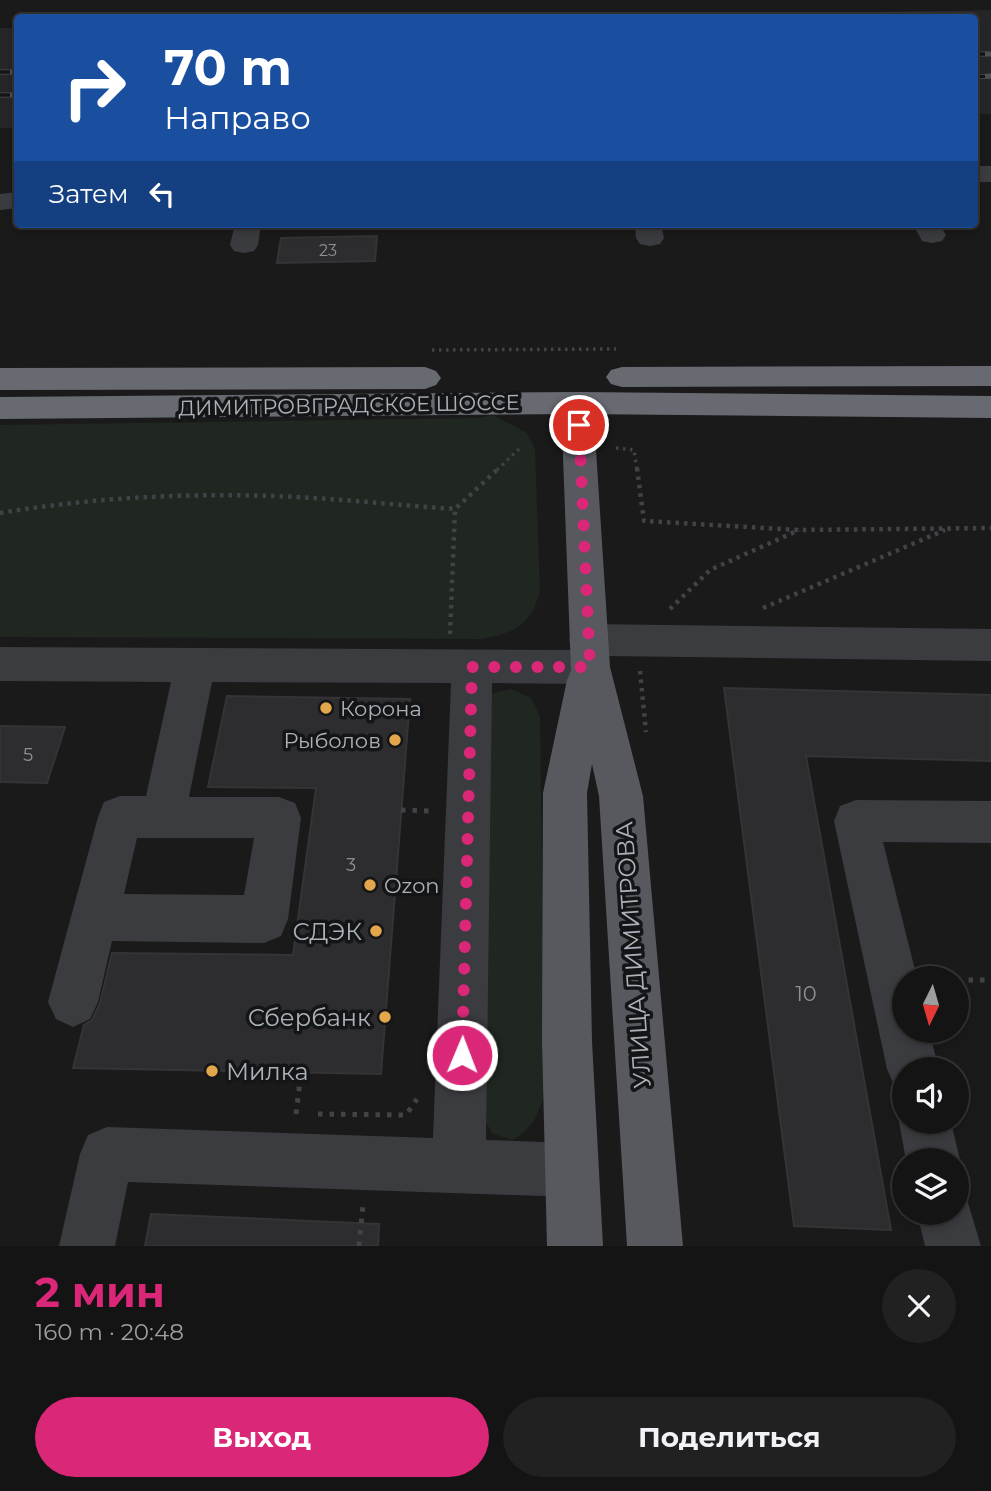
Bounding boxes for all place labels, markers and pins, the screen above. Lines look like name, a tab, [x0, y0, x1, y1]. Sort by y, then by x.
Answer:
pin	[549, 395, 609, 455]
place label: Корона	[340, 696, 422, 721]
marker: Корона	[318, 700, 334, 716]
place label: Рыболов	[284, 728, 381, 753]
marker: Рыболов	[387, 732, 403, 748]
place label: Ozon	[384, 873, 440, 898]
marker: Ozon	[362, 877, 378, 893]
place label: СДЭК	[292, 917, 362, 946]
marker: СДЭК	[368, 923, 384, 939]
place label: Сбербанк	[248, 1003, 371, 1032]
marker: Сбербанк	[377, 1009, 393, 1025]
place label: Милка	[226, 1057, 309, 1086]
marker: Милка	[204, 1063, 220, 1079]

